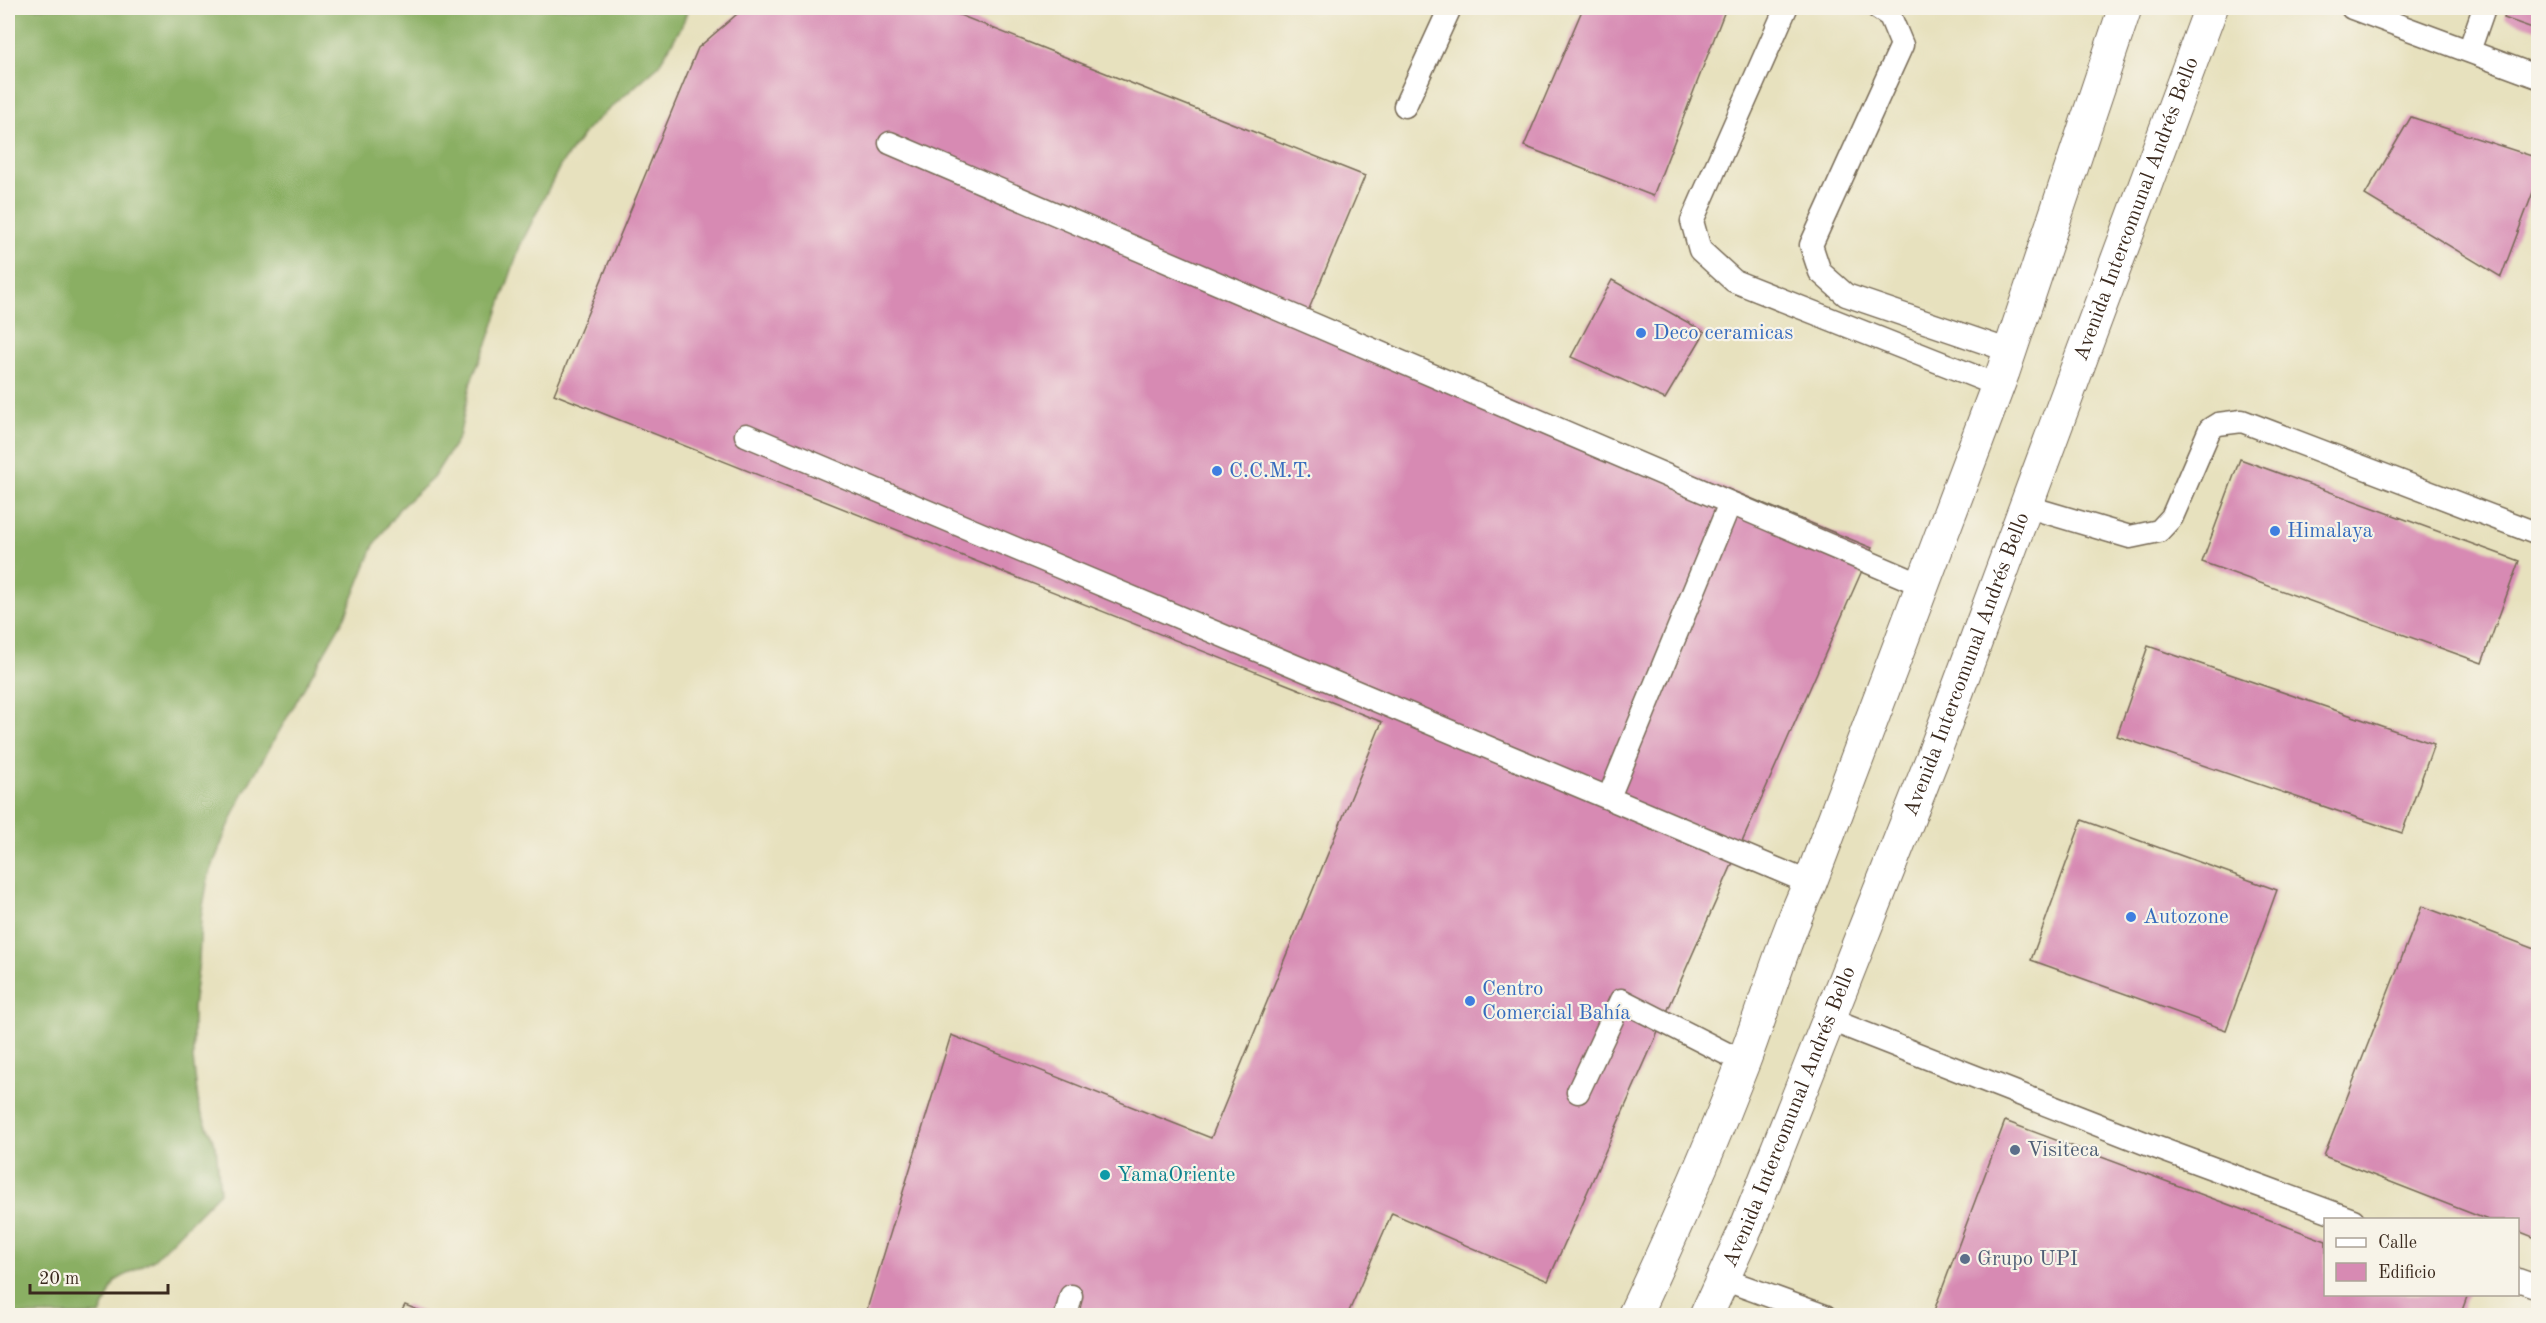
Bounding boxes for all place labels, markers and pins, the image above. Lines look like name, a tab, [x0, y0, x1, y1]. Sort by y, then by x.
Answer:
place label: Deco ceramicas	[1653, 323, 1793, 344]
marker: Deco ceramicas	[1634, 326, 1648, 340]
place label: C.C.M.T.	[1229, 461, 1312, 482]
marker: C.C.M.T.	[1210, 464, 1224, 478]
place label: Himalaya	[2287, 521, 2373, 542]
marker: Himalaya	[2268, 524, 2282, 538]
place label: Autozone	[2143, 907, 2229, 928]
marker: Autozone	[2124, 910, 2138, 924]
place label: Centro Comercial Bahía	[1482, 979, 1631, 1024]
marker: Centro Comercial Bahía	[1463, 994, 1477, 1008]
place label: Visiteca	[2027, 1140, 2099, 1161]
marker: Visiteca	[2008, 1143, 2022, 1157]
place label: YamaOriente	[1117, 1165, 1235, 1186]
marker: YamaOriente	[1098, 1168, 1112, 1182]
place label: Grupo UPI	[1977, 1249, 2078, 1270]
marker: Grupo UPI	[1958, 1252, 1972, 1266]

